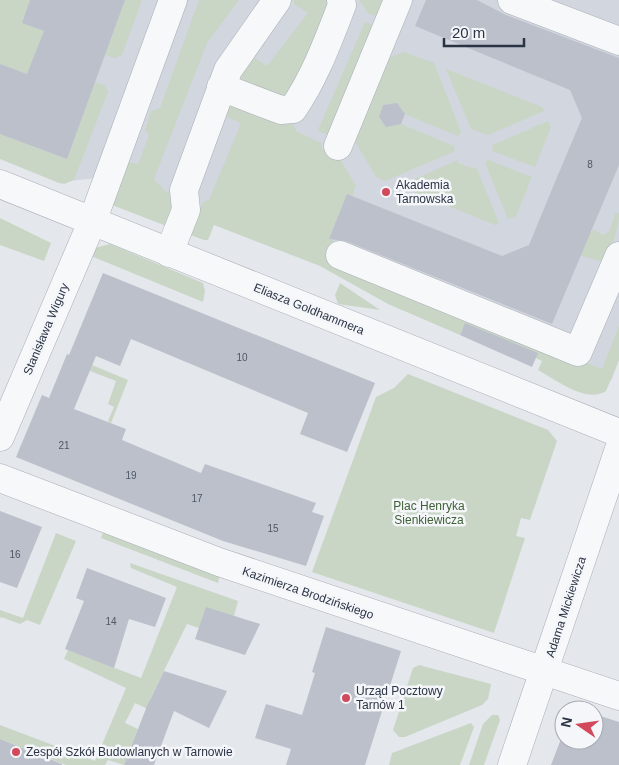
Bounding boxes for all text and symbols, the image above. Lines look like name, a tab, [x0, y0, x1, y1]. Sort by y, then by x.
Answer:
scale bar	[444, 15, 524, 47]
text: 20 m	[452, 24, 485, 41]
house number: 8	[587, 159, 593, 170]
place label: Akademia Tarnowska	[396, 178, 454, 206]
marker: Akademia Tarnowska	[380, 186, 392, 198]
street label: Eliasza Goldhammera	[252, 280, 367, 338]
street label: Stanisława Wigury	[20, 281, 72, 377]
house number: 10	[236, 352, 248, 363]
house number: 21	[58, 440, 70, 451]
house number: 19	[125, 470, 137, 481]
house number: 17	[191, 493, 203, 504]
park label: Plac Henryka Sienkiewicza	[393, 499, 465, 527]
house number: 15	[267, 523, 279, 534]
house number: 16	[9, 549, 21, 560]
street label: Adama Mickiewicza	[543, 554, 589, 659]
street label: Kazimierza Brodzińskiego	[240, 564, 376, 622]
house number: 14	[105, 616, 117, 627]
place label: Urząd Pocztowy Tarnów 1	[356, 684, 443, 712]
marker: Urząd Pocztowy Tarnów 1	[340, 692, 352, 704]
north arrow	[554, 700, 604, 750]
text: N	[557, 715, 575, 729]
place label: Zespół Szkół Budowlanych w Tarnowie	[26, 745, 233, 759]
marker: Zespół Szkół Budowlanych w Tarnowie	[10, 746, 22, 758]

